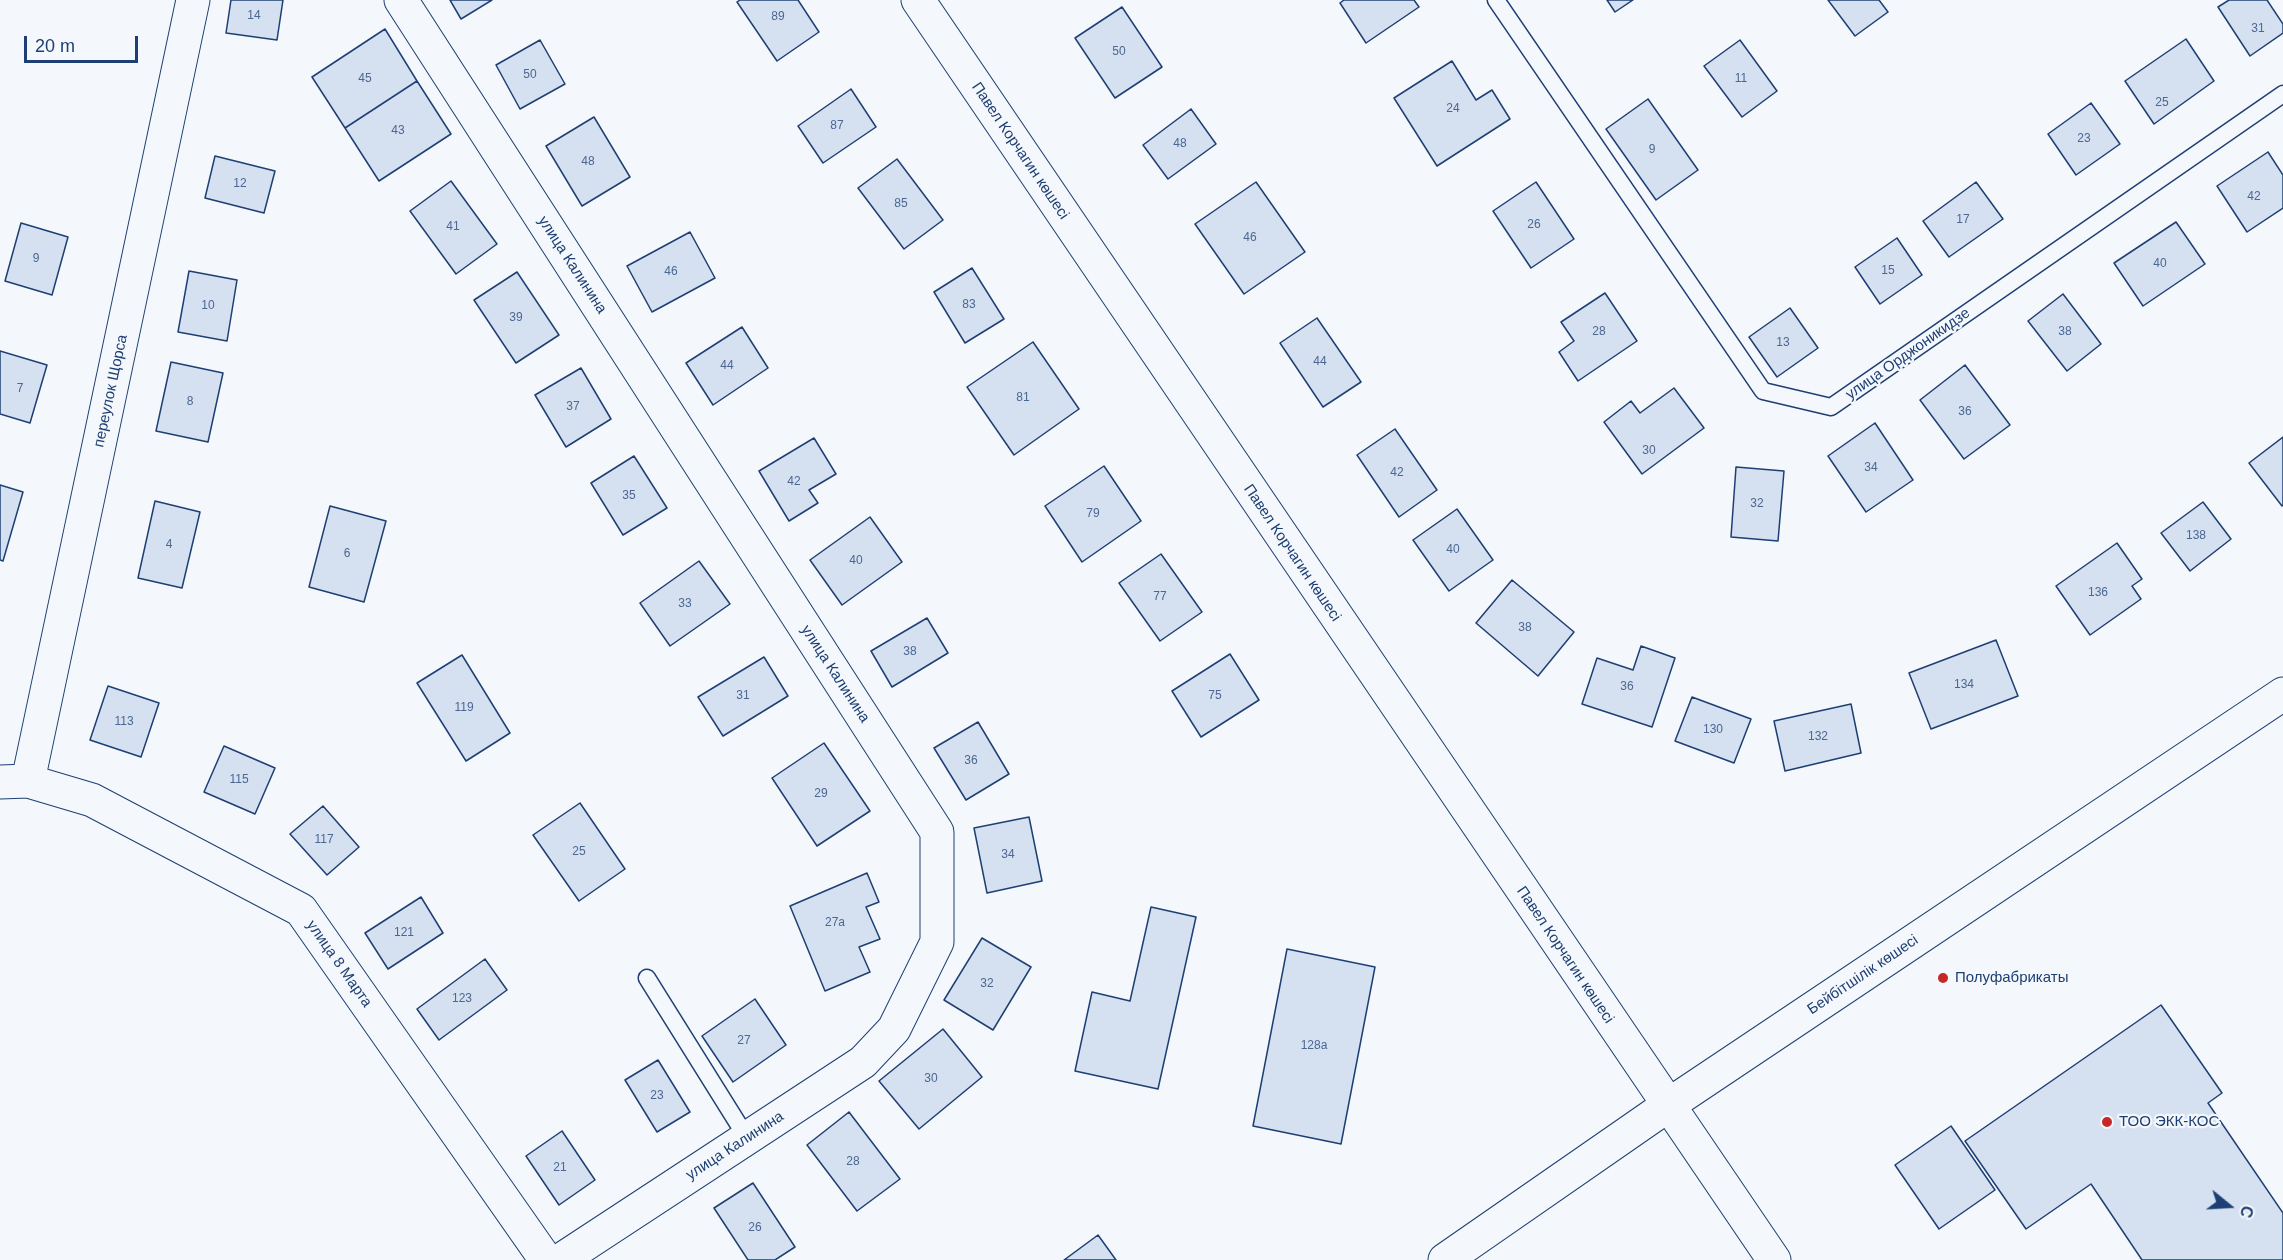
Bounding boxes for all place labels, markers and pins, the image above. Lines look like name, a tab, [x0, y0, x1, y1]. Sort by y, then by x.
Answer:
place label: Полуфабрикаты	[1955, 969, 2068, 987]
marker: Полуфабрикаты	[1936, 971, 1950, 985]
place label: ТОО ЭКК-КОС	[2119, 1113, 2219, 1131]
marker: ТОО ЭКК-КОС	[2100, 1115, 2114, 1129]

